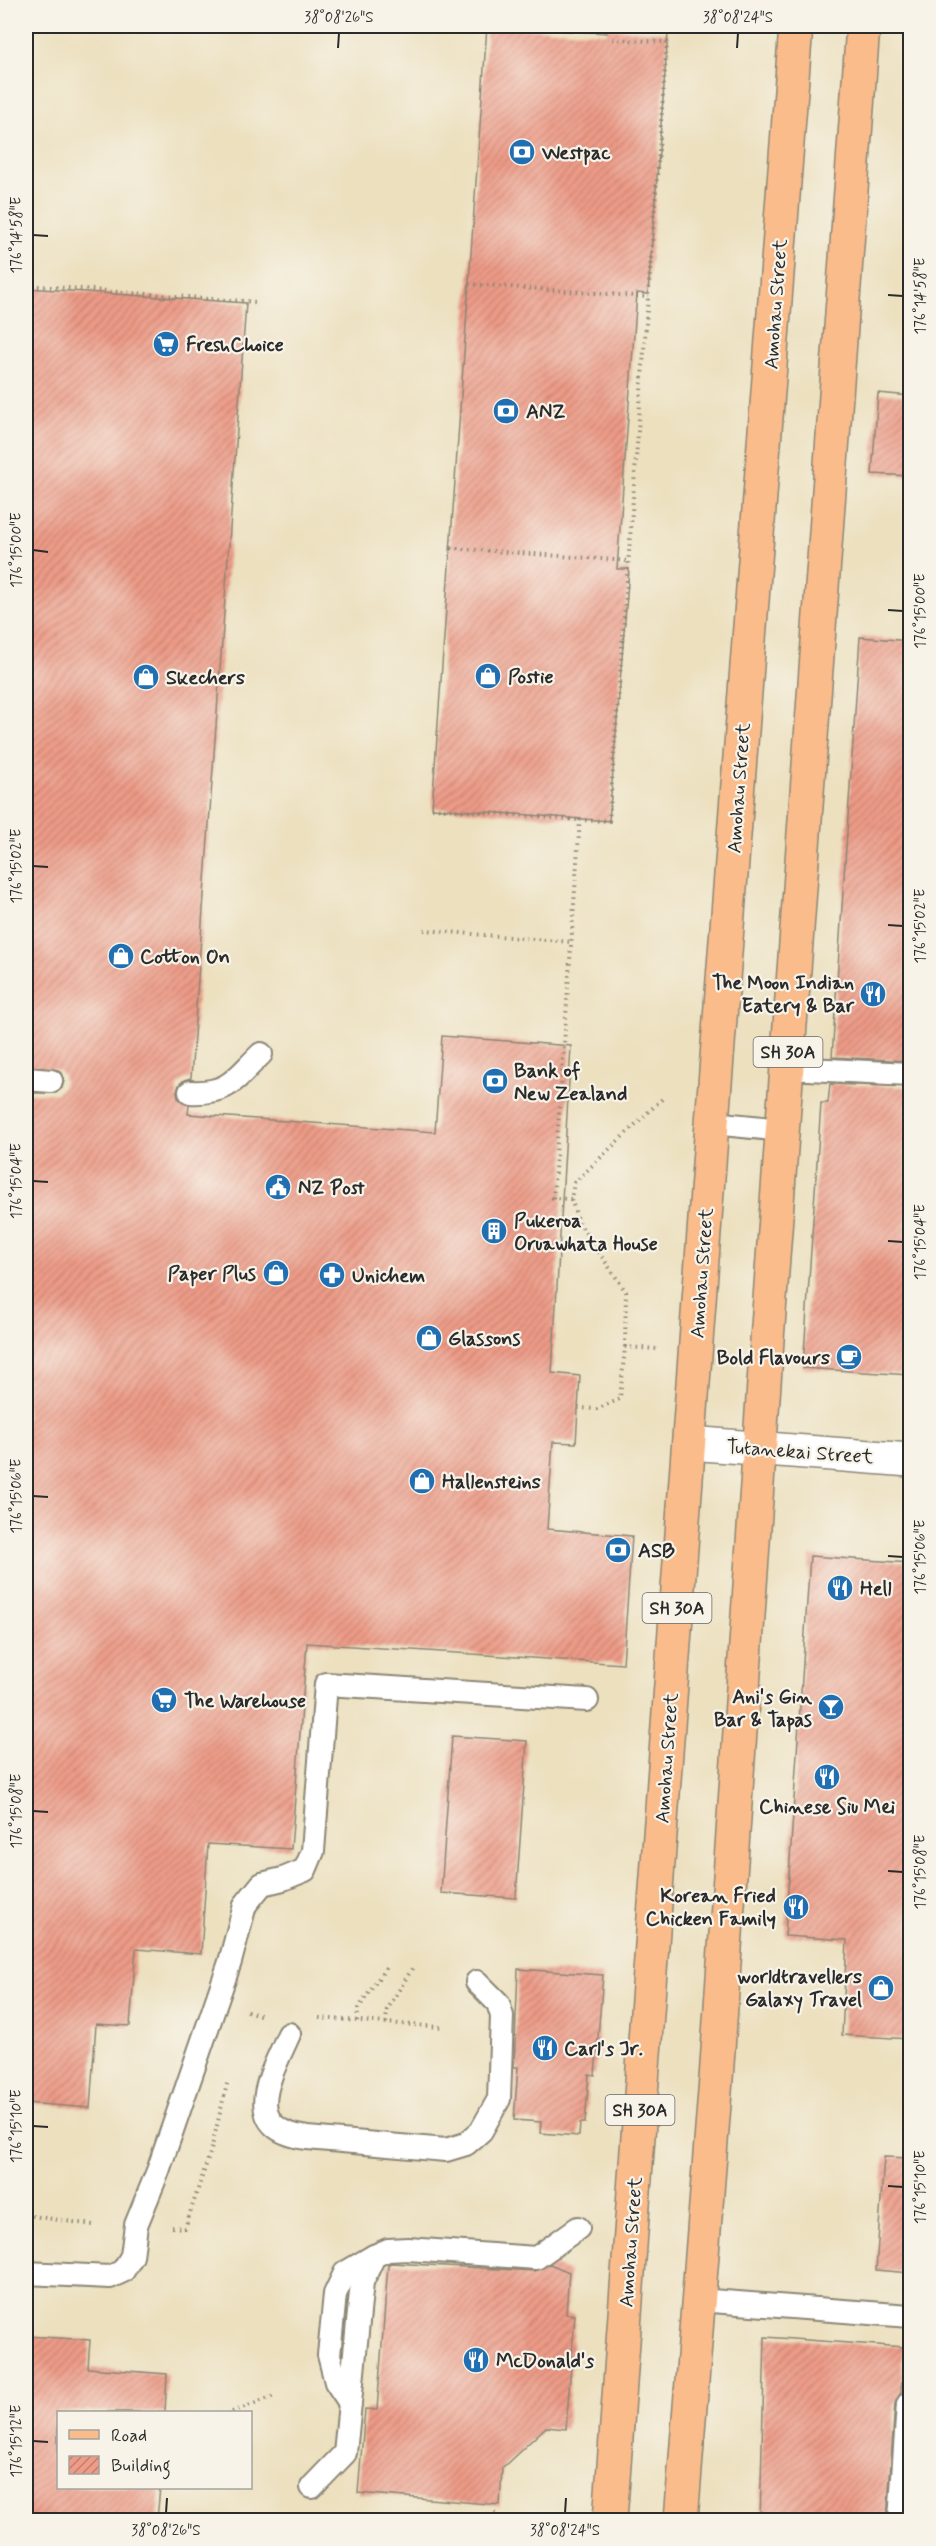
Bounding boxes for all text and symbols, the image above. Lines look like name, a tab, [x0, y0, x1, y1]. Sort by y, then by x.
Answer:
text: 38°08'26"S	[304, 8, 374, 28]
text: 38°08'24"S	[703, 8, 773, 28]
bank icon: Westpac	[507, 137, 537, 167]
place label: Westpac	[541, 140, 611, 167]
text: 176°14'58"E	[7, 196, 27, 273]
street label: Amohau Street	[758, 238, 795, 370]
text: 176°14'58"E	[911, 257, 931, 334]
supermarket icon: FreshChoice	[151, 329, 181, 359]
place label: FreshChoice	[186, 332, 284, 359]
bank icon: ANZ	[491, 396, 521, 426]
place label: ANZ	[526, 399, 565, 426]
text: 176°15'00"E	[7, 512, 27, 588]
text: 176°15'00"E	[911, 573, 931, 649]
shop icon: Postie	[473, 661, 503, 691]
shop icon: Skechers	[131, 662, 161, 692]
place label: Postie	[508, 664, 553, 691]
place label: Skechers	[166, 665, 245, 692]
street label: Amohau Street	[721, 722, 758, 854]
text: 176°15'02"E	[7, 828, 27, 903]
text: 176°15'02"E	[911, 888, 931, 963]
shop icon: Cotton On	[106, 941, 136, 971]
place label: Cotton On	[140, 944, 230, 971]
place label: The Moon Indian Eatery & Bar	[712, 970, 855, 1020]
restaurant icon: The Moon Indian Eatery & Bar	[858, 979, 888, 1009]
road number: SH 30A	[754, 1037, 822, 1067]
place label: Bank of New Zealand	[514, 1058, 628, 1108]
bank icon: Bank of New Zealand	[480, 1066, 510, 1096]
text: 176°15'04"E	[7, 1143, 27, 1219]
public building icon: NZ Post	[263, 1172, 293, 1202]
place label: NZ Post	[298, 1175, 365, 1202]
text: 176°15'04"E	[911, 1204, 931, 1280]
street label: Amohau Street	[684, 1207, 721, 1339]
place label: Pukeroa Oruawhata House	[514, 1208, 658, 1258]
building icon: Pukeroa Oruawhata House	[479, 1216, 509, 1246]
shop icon: Paper Plus	[261, 1258, 291, 1288]
pharmacy icon: Unichem	[317, 1260, 347, 1290]
place label: Paper Plus	[168, 1261, 256, 1288]
place label: Unichem	[352, 1263, 425, 1290]
shop icon: Glassons	[414, 1323, 444, 1353]
place label: Glassons	[448, 1326, 520, 1353]
cafe icon: Bold Flavours	[834, 1342, 864, 1372]
place label: Bold Flavours	[717, 1345, 830, 1372]
street label: Tutanekai Street	[725, 1434, 875, 1471]
text: 176°15'06"E	[7, 1458, 27, 1534]
shop icon: Hallensteins	[407, 1466, 437, 1496]
place label: Hallensteins	[442, 1469, 541, 1496]
text: 176°15'06"E	[911, 1519, 931, 1595]
bank icon: ASB	[603, 1535, 633, 1565]
place label: ASB	[638, 1538, 675, 1565]
restaurant icon: Hell	[825, 1573, 855, 1603]
place label: Hell	[860, 1576, 891, 1603]
road number: SH 30A	[642, 1593, 712, 1623]
place label: Ani's Gin Bar & Tapas	[714, 1684, 812, 1734]
supermarket icon: The Warehouse	[149, 1685, 179, 1715]
place label: The Warehouse	[184, 1688, 306, 1715]
street label: Amohau Street	[649, 1692, 686, 1824]
bar icon: Ani's Gin Bar & Tapas	[816, 1692, 846, 1722]
restaurant icon: Chinese Siu Mei	[812, 1762, 842, 1792]
text: 176°15'08"E	[7, 1773, 27, 1849]
place label: Chinese Siu Mei	[759, 1794, 895, 1821]
text: 176°15'08"E	[911, 1834, 931, 1910]
place label: Korean Fried Chicken Family	[646, 1883, 776, 1933]
restaurant icon: Korean Fried Chicken Family	[781, 1892, 811, 1922]
place label: worldtravellers Galaxy Travel	[737, 1964, 862, 2014]
shop icon: worldtravellers Galaxy Travel	[866, 1973, 896, 2003]
restaurant icon: Carl's Jr.	[530, 2033, 560, 2063]
place label: Carl's Jr.	[564, 2036, 643, 2063]
text: 176°15'10"E	[7, 2089, 27, 2163]
road number: SH 30A	[606, 2095, 674, 2125]
text: 176°15'10"E	[911, 2150, 931, 2224]
street label: Amohau Street	[613, 2176, 650, 2308]
restaurant icon: McDonald's	[461, 2345, 491, 2375]
place label: McDonald's	[496, 2348, 594, 2375]
text: 176°15'12"E	[7, 2404, 27, 2478]
legend	[57, 2411, 252, 2489]
text: Road	[111, 2424, 147, 2448]
text: Building	[111, 2454, 171, 2480]
text: 38°08'26"S	[131, 2521, 201, 2541]
text: 38°08'24"S	[530, 2521, 600, 2541]

